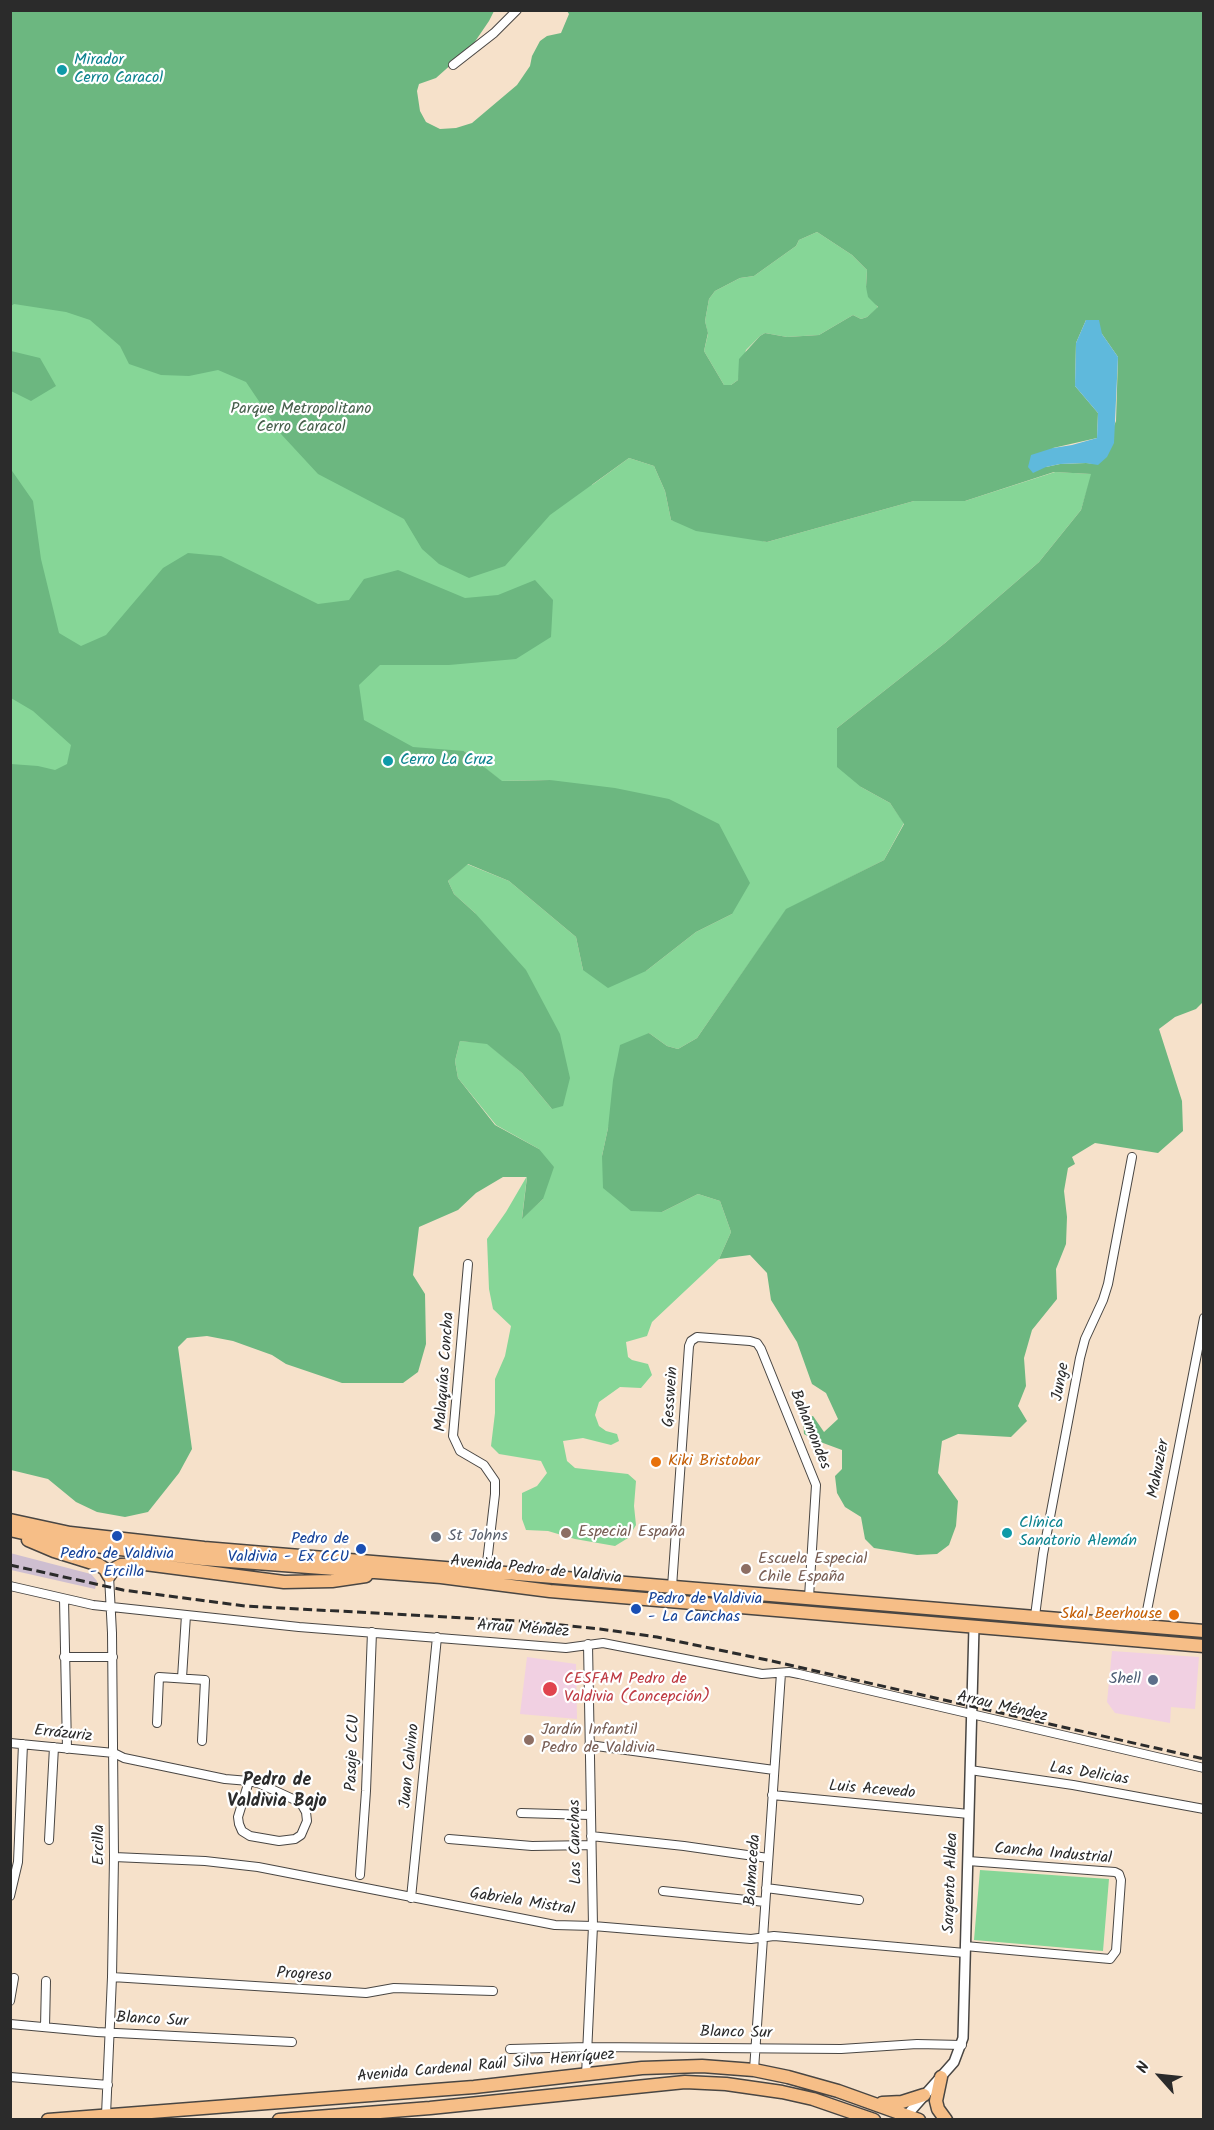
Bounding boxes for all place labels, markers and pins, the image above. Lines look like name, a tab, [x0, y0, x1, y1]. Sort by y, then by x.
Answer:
place label: Mirador Cerro Caracol	[74, 51, 163, 89]
marker: Mirador Cerro Caracol	[55, 63, 69, 77]
place label: Cerro La Cruz	[400, 751, 493, 771]
marker: Cerro La Cruz	[381, 754, 395, 768]
place label: Kiki Bristobar	[668, 1452, 760, 1472]
marker: Kiki Bristobar	[649, 1455, 663, 1469]
place label: Clínica Sanatorio Alemán	[1019, 1514, 1137, 1552]
place label: Especial España	[578, 1523, 685, 1543]
marker: Especial España	[559, 1526, 573, 1540]
marker: Clínica Sanatorio Alemán	[1000, 1526, 1014, 1540]
place label: St Johns	[448, 1527, 508, 1547]
marker: Pedro de Valdivia - Ercilla	[110, 1529, 124, 1543]
place label: Pedro de Valdivia - Ex CCU	[228, 1530, 349, 1568]
marker: St Johns	[429, 1530, 443, 1544]
marker: Pedro de Valdivia - Ex CCU	[354, 1542, 368, 1556]
place label: Pedro de Valdivia - Ercilla	[60, 1545, 174, 1583]
place label: Escuela Especial Chile España	[758, 1550, 867, 1588]
marker: Escuela Especial Chile España	[739, 1562, 753, 1576]
place label: Pedro de Valdivia - La Canchas	[648, 1590, 762, 1628]
marker: Pedro de Valdivia - La Canchas	[629, 1602, 643, 1616]
place label: Skal Beerhouse	[1061, 1605, 1162, 1625]
marker: Skal Beerhouse	[1167, 1608, 1181, 1622]
place label: CESFAM Pedro de Valdivia (Concepción)	[564, 1670, 710, 1708]
place label: Shell	[1109, 1670, 1141, 1690]
marker: Shell	[1146, 1673, 1160, 1687]
marker: CESFAM Pedro de Valdivia (Concepción)	[541, 1680, 559, 1698]
place label: Jardín Infantil Pedro de Valdivia	[541, 1721, 655, 1759]
marker: Jardín Infantil Pedro de Valdivia	[522, 1733, 536, 1747]

